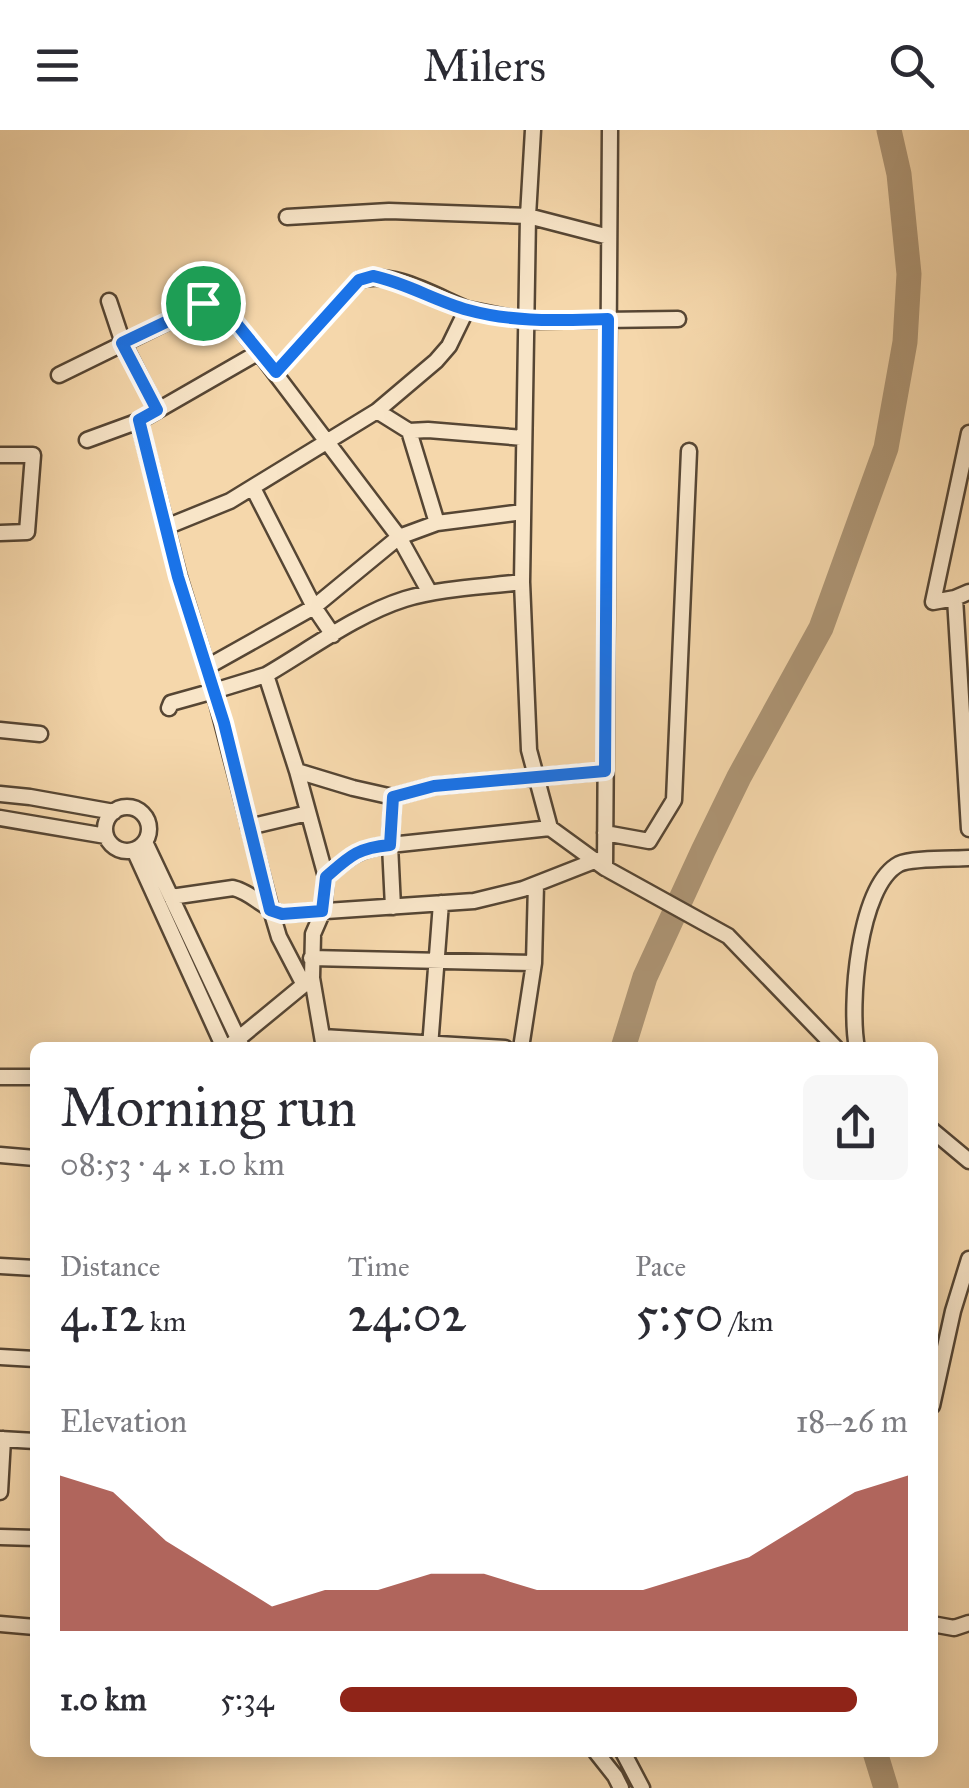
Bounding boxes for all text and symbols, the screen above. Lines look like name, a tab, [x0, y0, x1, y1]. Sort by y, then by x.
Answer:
icon: menu	[30, 38, 85, 93]
text: Milers	[423, 38, 546, 93]
icon: search	[884, 38, 939, 93]
pin	[161, 261, 246, 346]
icon: arrive	[176, 276, 231, 331]
text: Morning run	[60, 1074, 357, 1141]
button: share	[803, 1075, 908, 1180]
text: 08:53 · 4 × 1.0 km	[60, 1145, 285, 1184]
text: Distance	[60, 1249, 160, 1284]
text: Time	[348, 1249, 410, 1284]
text: Pace	[635, 1249, 686, 1284]
text: 4.12	[60, 1284, 144, 1345]
text: 24:02	[348, 1284, 467, 1345]
text: 5:50	[635, 1284, 724, 1345]
text: km	[144, 1304, 186, 1339]
text: /km	[724, 1304, 774, 1339]
text: Elevation	[60, 1402, 187, 1441]
text: 18–26 m	[796, 1402, 908, 1441]
text: 1.0 km	[60, 1680, 147, 1719]
text: 5:34	[220, 1680, 274, 1719]

